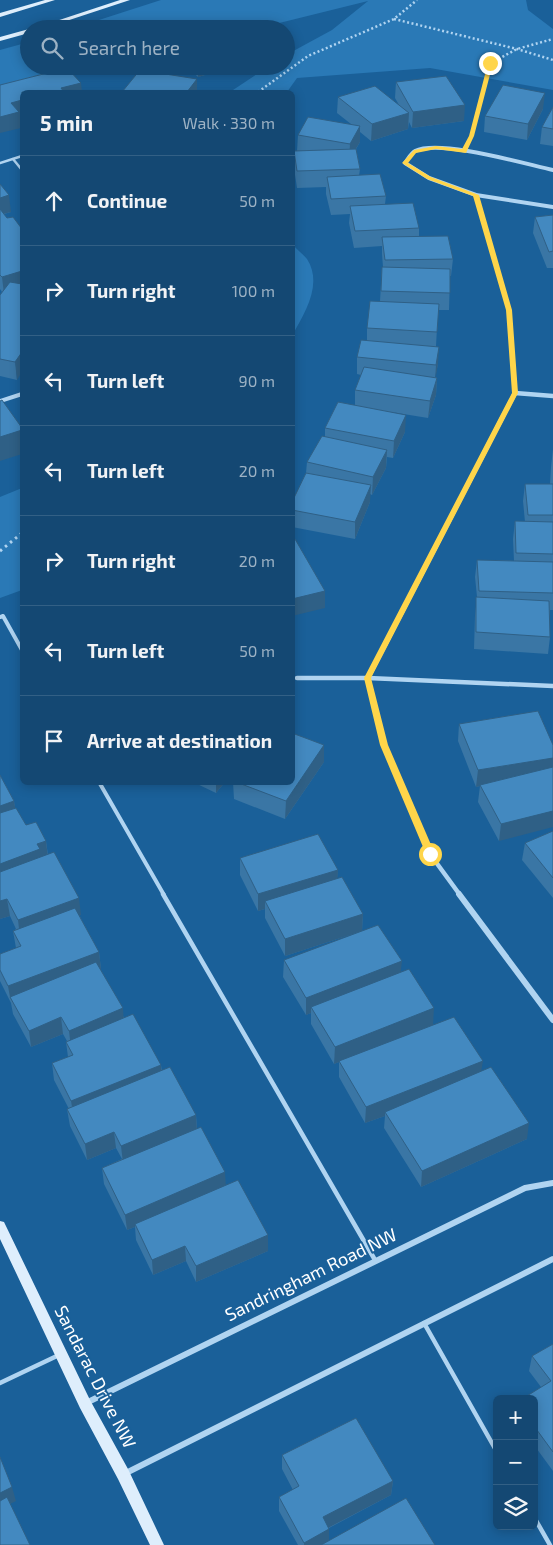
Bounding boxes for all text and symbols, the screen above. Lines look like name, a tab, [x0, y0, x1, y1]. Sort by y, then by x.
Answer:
search box	[20, 20, 295, 75]
icon: search	[38, 34, 66, 62]
text: Search here	[78, 36, 180, 59]
route end	[479, 52, 502, 75]
text: 5 min	[40, 110, 93, 135]
text: Walk · 330 m	[183, 113, 275, 132]
icon: ahead	[40, 187, 68, 215]
text: Continue	[87, 189, 167, 212]
text: 50 m	[239, 191, 275, 210]
icon: right	[40, 277, 68, 305]
text: Turn right	[87, 279, 175, 302]
text: 100 m	[232, 281, 275, 300]
icon: left	[40, 367, 68, 395]
text: Turn left	[87, 369, 164, 392]
text: 90 m	[239, 371, 275, 390]
icon: left	[40, 457, 68, 485]
text: Turn left	[87, 459, 164, 482]
text: 20 m	[239, 461, 275, 480]
icon: right	[40, 547, 68, 575]
text: Turn right	[87, 549, 175, 572]
text: 20 m	[239, 551, 275, 570]
icon: left	[40, 637, 68, 665]
text: Turn left	[87, 639, 164, 662]
text: 50 m	[239, 641, 275, 660]
icon: arrive	[40, 727, 68, 755]
text: Arrive at destination	[87, 729, 272, 752]
route start	[419, 843, 442, 866]
street label: Sandringham Road NW	[221, 1223, 400, 1325]
street label: Sandarac Drive NW	[50, 1302, 141, 1452]
map controls	[493, 1395, 538, 1530]
button: +	[493, 1395, 538, 1440]
button: −	[493, 1440, 538, 1485]
button: layers	[493, 1485, 538, 1530]

